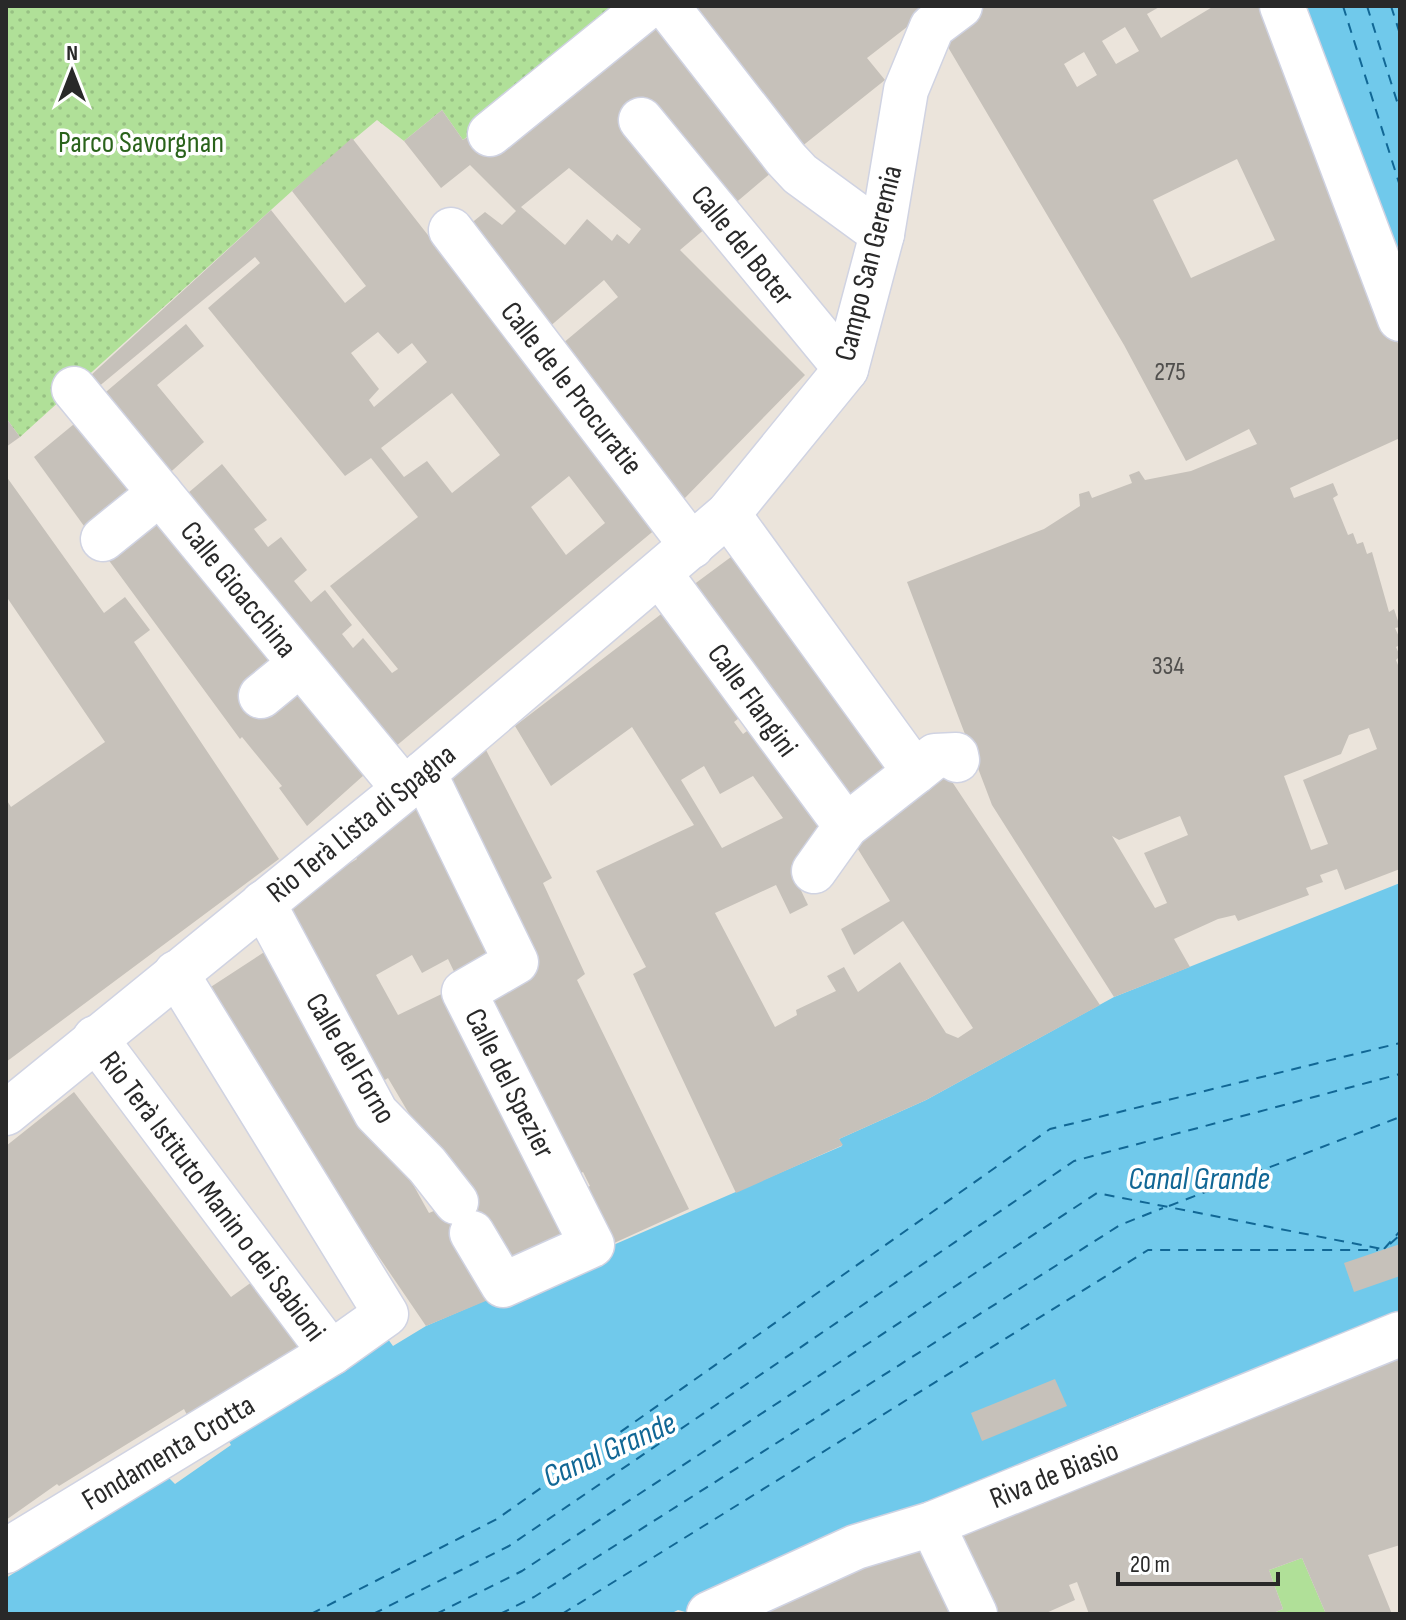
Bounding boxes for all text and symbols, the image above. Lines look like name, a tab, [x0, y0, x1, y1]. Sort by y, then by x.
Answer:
north arrow	[32, 32, 112, 112]
text: N	[66, 40, 78, 67]
park label: Parco Savorgnan	[58, 125, 224, 161]
street label: Campo San Geremia	[827, 162, 911, 365]
street label: Calle del Boter	[683, 178, 802, 313]
street label: Calle de le Procuratie	[493, 295, 650, 482]
house number: 275	[1154, 357, 1186, 388]
street label: Calle Gioacchina	[172, 514, 304, 665]
street label: Calle Flangini	[699, 637, 805, 764]
house number: 334	[1152, 651, 1184, 682]
street label: Rio Terà Lista di Spagna	[260, 737, 463, 911]
street label: Calle del Forno	[297, 987, 403, 1130]
street label: Calle del Spezier	[456, 1003, 562, 1165]
street label: Rio Terà Istituto Manin o dei Sabioni	[91, 1045, 333, 1349]
water label: Canal Grande	[1128, 1160, 1270, 1199]
street label: Fondamenta Crotta	[76, 1387, 261, 1518]
water label: Canal Grande	[537, 1404, 682, 1497]
street label: Riva de Biasio	[985, 1433, 1124, 1517]
scale bar	[1118, 1536, 1278, 1586]
text: 20 m	[1130, 1550, 1170, 1579]

